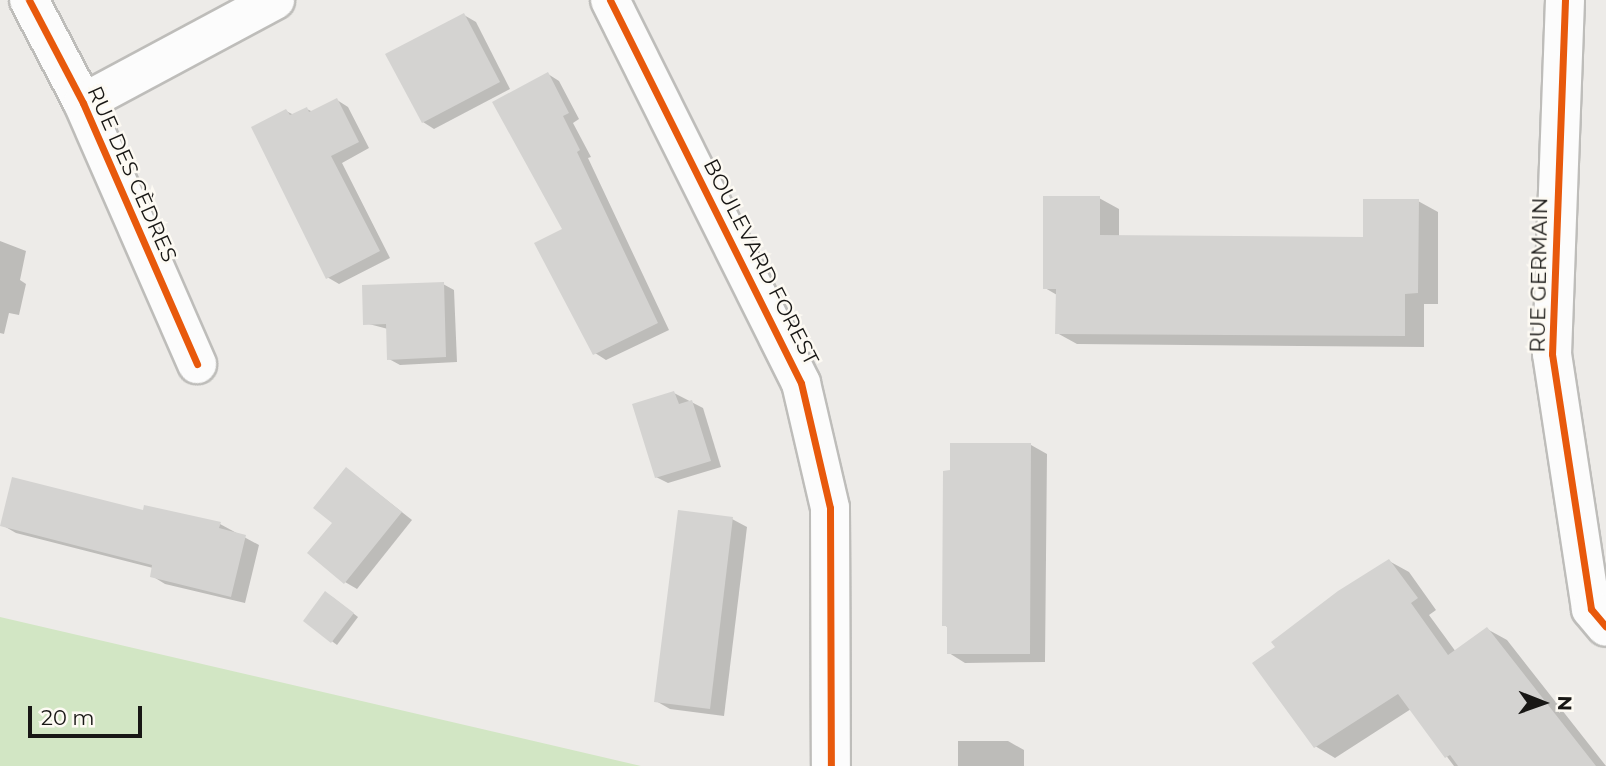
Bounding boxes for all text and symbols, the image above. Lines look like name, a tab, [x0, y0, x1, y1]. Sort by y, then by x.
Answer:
street label: RUE DES CÈDRES	[82, 82, 182, 266]
street label: BOULEVARD FOREST	[698, 155, 824, 369]
street label: RUE GERMAIN	[1525, 197, 1553, 353]
north arrow	[1508, 668, 1578, 738]
scale bar	[32, 692, 145, 736]
text: N	[1553, 695, 1576, 711]
text: 20 m	[41, 705, 95, 730]

